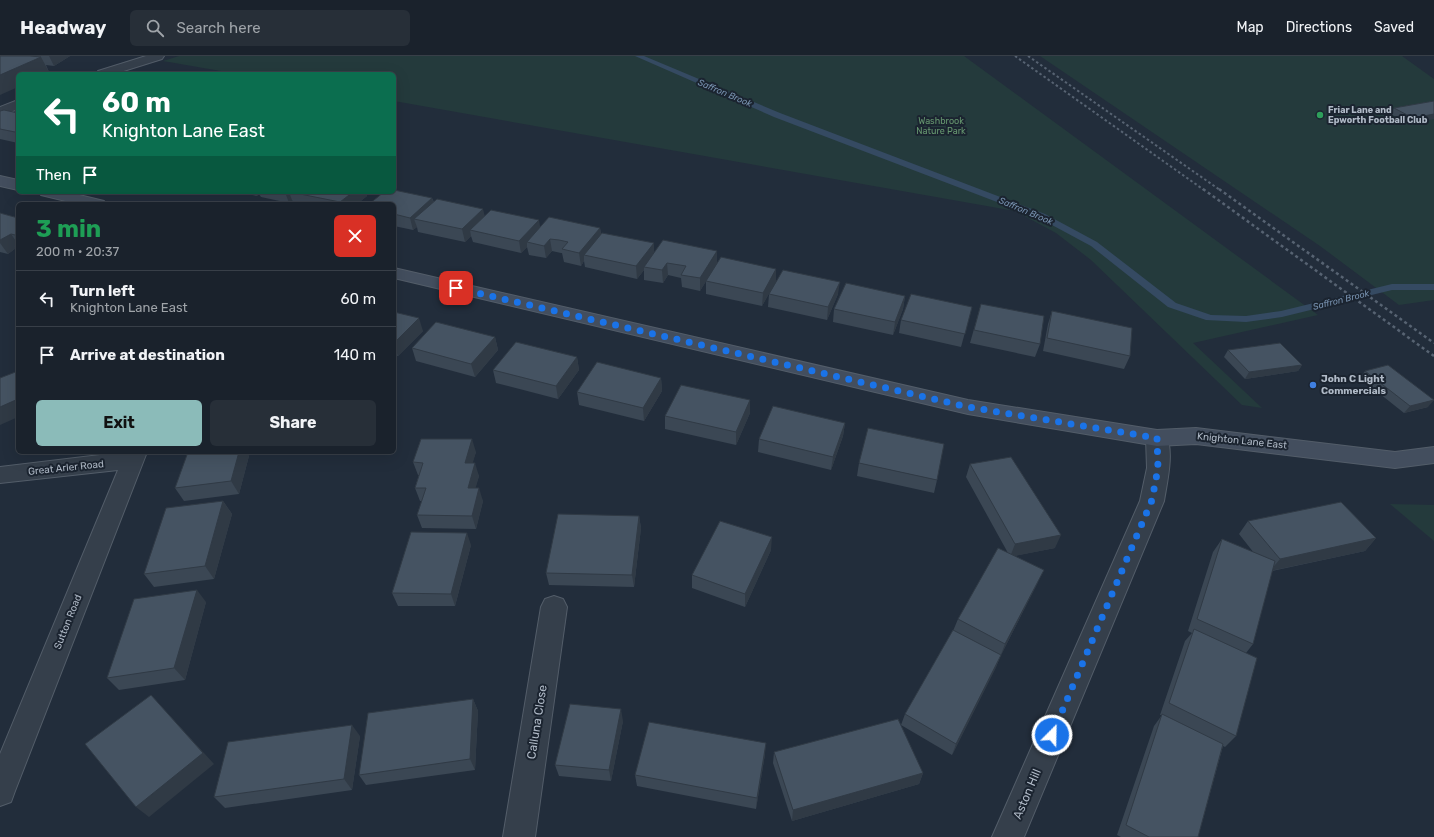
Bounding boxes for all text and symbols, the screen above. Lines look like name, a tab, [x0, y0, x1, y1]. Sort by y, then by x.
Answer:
search box	[130, 10, 410, 46]
text: Headway	[20, 16, 106, 39]
icon: search	[144, 17, 166, 39]
text: Search here	[176, 19, 261, 37]
text: Map	[1237, 19, 1264, 36]
text: Directions	[1286, 19, 1352, 36]
text: Saved	[1374, 19, 1414, 36]
water label: Saffron Brook	[697, 77, 754, 109]
text: 60 m	[102, 86, 171, 119]
icon: left	[36, 88, 88, 140]
place label: Friar Lane and Epworth Football Club	[1328, 105, 1428, 125]
marker: Friar Lane and Epworth Football Club	[1315, 110, 1325, 120]
park label: Washbrook Nature Park	[916, 116, 966, 136]
text: Knighton Lane East	[102, 120, 265, 142]
icon: arrive	[79, 164, 101, 186]
text: Then	[36, 166, 71, 184]
water label: Saffron Brook	[998, 195, 1055, 227]
text: 3 min	[36, 215, 101, 243]
button: close	[334, 215, 376, 257]
text: 200 m · 20:37	[36, 244, 119, 259]
pin	[439, 271, 473, 305]
icon: arrive	[445, 277, 467, 299]
text: Turn left	[70, 282, 135, 300]
icon: left	[36, 288, 58, 310]
water label: Saffron Brook	[1312, 288, 1371, 312]
text: 60 m	[340, 290, 376, 308]
text: Knighton Lane East	[70, 300, 188, 315]
icon: arrive	[36, 344, 58, 366]
text: Arrive at destination	[70, 346, 225, 364]
text: 140 m	[334, 346, 376, 364]
place label: John C Light Commercials	[1321, 373, 1386, 397]
marker: John C Light Commercials	[1308, 380, 1318, 390]
button: Exit	[36, 400, 202, 446]
button: Share	[210, 400, 376, 446]
street label: Knighton Lane East	[1196, 430, 1288, 452]
street label: Great Arler Road	[28, 458, 104, 478]
street label: Sutton Road	[52, 593, 84, 651]
street label: Calluna Close	[524, 684, 550, 760]
position arrow	[1031, 714, 1073, 756]
street label: Aston Hill	[1010, 767, 1044, 821]

